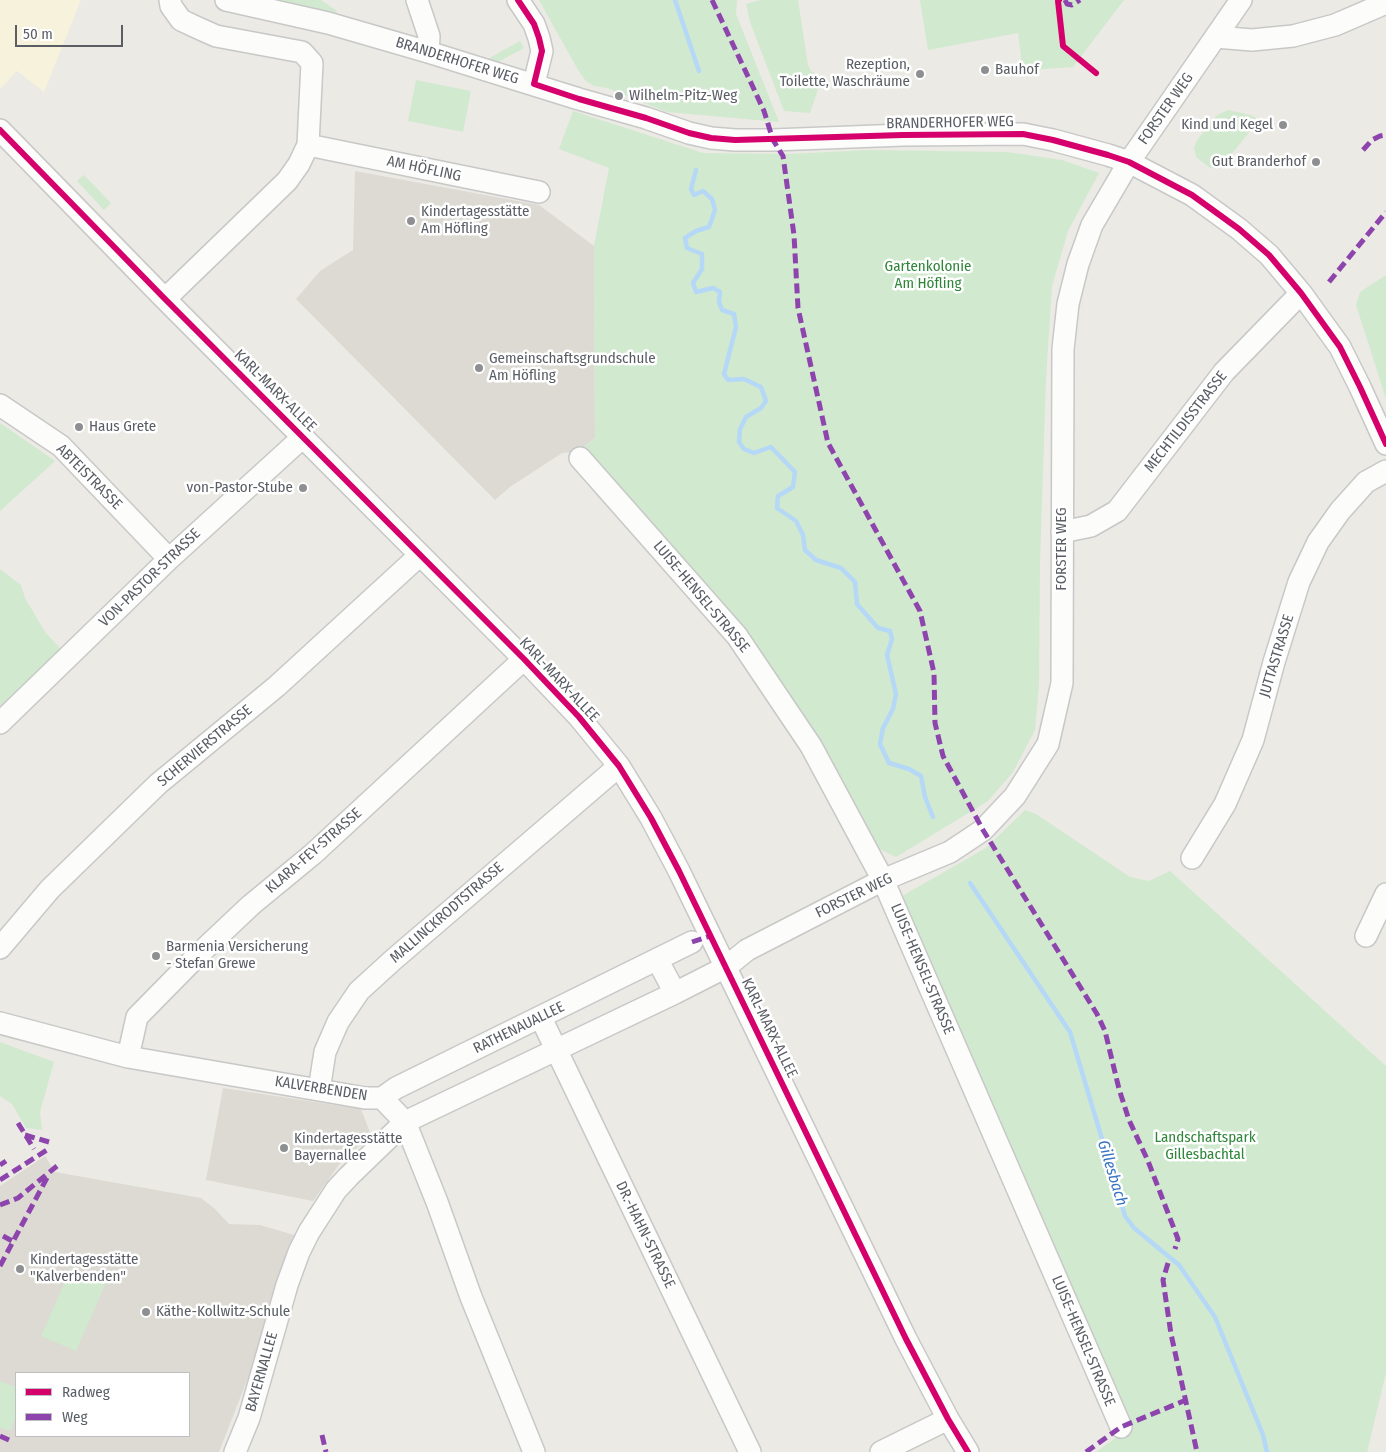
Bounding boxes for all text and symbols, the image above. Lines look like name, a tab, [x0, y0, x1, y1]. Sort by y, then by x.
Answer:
scale bar	[18, 15, 125, 47]
text: 50 m	[23, 25, 53, 43]
street label: BRANDERHOFER WEG	[393, 34, 521, 88]
place label: Rezeption, Toilette, Waschräume	[780, 56, 910, 91]
place label: Bauhof	[995, 61, 1039, 79]
marker: Bauhof	[979, 64, 991, 76]
marker: Rezeption, Toilette, Waschräume	[914, 68, 926, 80]
street label: FORSTER WEG	[1135, 70, 1197, 148]
place label: Wilhelm-Pitz-Weg	[629, 87, 737, 105]
marker: Wilhelm-Pitz-Weg	[613, 90, 625, 102]
street label: BRANDERHOFER WEG	[886, 113, 1014, 133]
place label: Kind und Kegel	[1181, 116, 1273, 134]
marker: Kind und Kegel	[1277, 119, 1289, 131]
street label: AM HÖFLING	[385, 152, 463, 186]
place label: Gut Branderhof	[1212, 153, 1306, 171]
marker: Gut Branderhof	[1310, 156, 1322, 168]
place label: Kindertagesstätte Am Höfling	[421, 203, 529, 238]
marker: Kindertagesstätte Am Höfling	[405, 215, 417, 227]
park label: Gartenkolonie Am Höfling	[885, 258, 971, 293]
street label: KARL-MARX-ALLEE	[230, 346, 320, 436]
place label: Gemeinschaftsgrundschule Am Höfling	[489, 350, 656, 385]
marker: Gemeinschaftsgrundschule Am Höfling	[473, 362, 485, 374]
street label: MECHTILDISSTRASSE	[1141, 368, 1231, 476]
place label: Haus Grete	[89, 418, 156, 436]
marker: Haus Grete	[73, 421, 85, 433]
street label: ABTEISTRASSE	[52, 440, 126, 514]
place label: von-Pastor-Stube	[187, 479, 293, 497]
marker: von-Pastor-Stube	[297, 482, 309, 494]
street label: FORSTER WEG	[1053, 507, 1071, 591]
street label: VON-PASTOR-STRASSE	[96, 525, 204, 631]
street label: LUISE-HENSEL-STRASSE	[649, 537, 753, 657]
street label: JUTTASTRASSE	[1256, 612, 1298, 700]
street label: KARL-MARX-ALLEE	[515, 634, 603, 726]
street label: SCHERVIERSTRASSE	[154, 701, 256, 791]
street label: KLARA-FEY-STRASSE	[262, 805, 366, 897]
street label: MALLINCKRODTSTRASSE	[387, 859, 507, 967]
street label: FORSTER WEG	[813, 870, 895, 922]
street label: LUISE-HENSEL-STRASSE	[886, 901, 958, 1037]
place label: Barmenia Versicherung - Stefan Grewe	[166, 938, 308, 973]
marker: Barmenia Versicherung - Stefan Grewe	[150, 950, 162, 962]
street label: KARL-MARX-ALLEE	[737, 975, 801, 1081]
street label: RATHENAUALLEE	[470, 998, 568, 1058]
street label: KALVERBENDEN	[273, 1073, 369, 1105]
park label: Landschaftspark Gillesbachtal	[1154, 1129, 1256, 1164]
place label: Kindertagesstätte Bayernallee	[294, 1130, 402, 1165]
water label: Gillesbach	[1093, 1138, 1131, 1208]
marker: Kindertagesstätte Bayernallee	[278, 1142, 290, 1154]
street label: DR.-HAHN-STRASSE	[611, 1179, 679, 1291]
place label: Kindertagesstätte "Kalverbenden"	[30, 1251, 138, 1286]
marker: Kindertagesstätte "Kalverbenden"	[14, 1263, 26, 1275]
street label: LUISE-HENSEL-STRASSE	[1047, 1273, 1119, 1409]
place label: Käthe-Kollwitz-Schule	[156, 1303, 290, 1321]
marker: Käthe-Kollwitz-Schule	[140, 1306, 152, 1318]
street label: BAYERNALLEE	[242, 1330, 282, 1414]
legend	[15, 1372, 190, 1437]
text: Radweg	[62, 1383, 110, 1401]
text: Weg	[62, 1408, 88, 1426]

